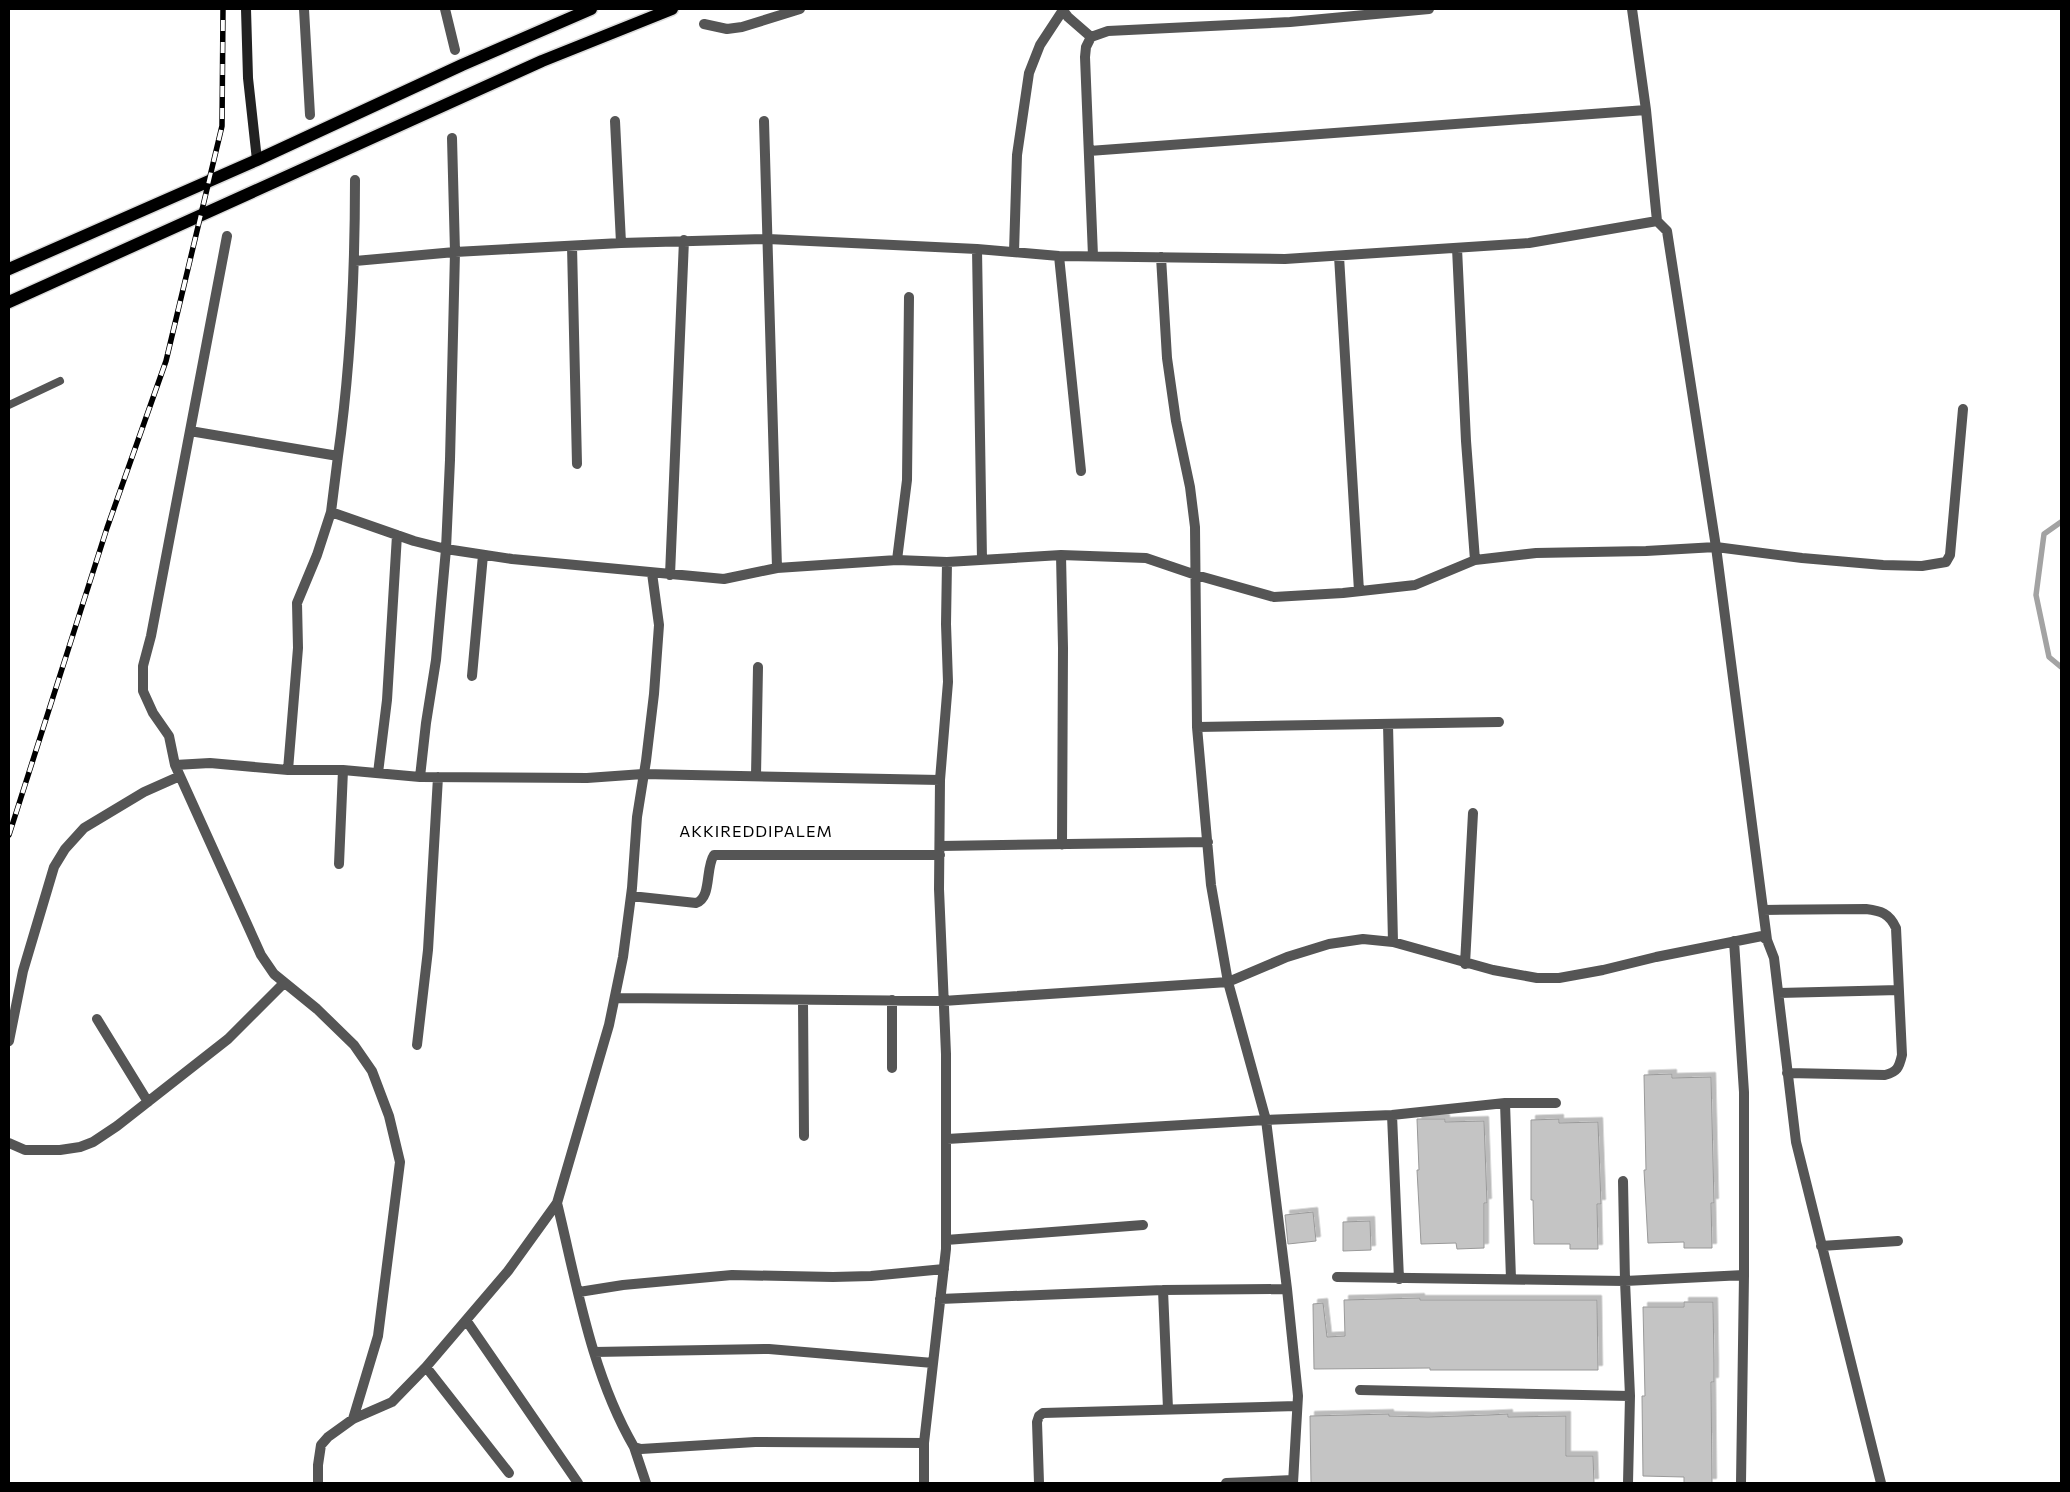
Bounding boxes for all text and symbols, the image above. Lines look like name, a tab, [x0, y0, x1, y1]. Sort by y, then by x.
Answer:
district label: AKKIREDDIPALEM	[679, 821, 833, 840]

